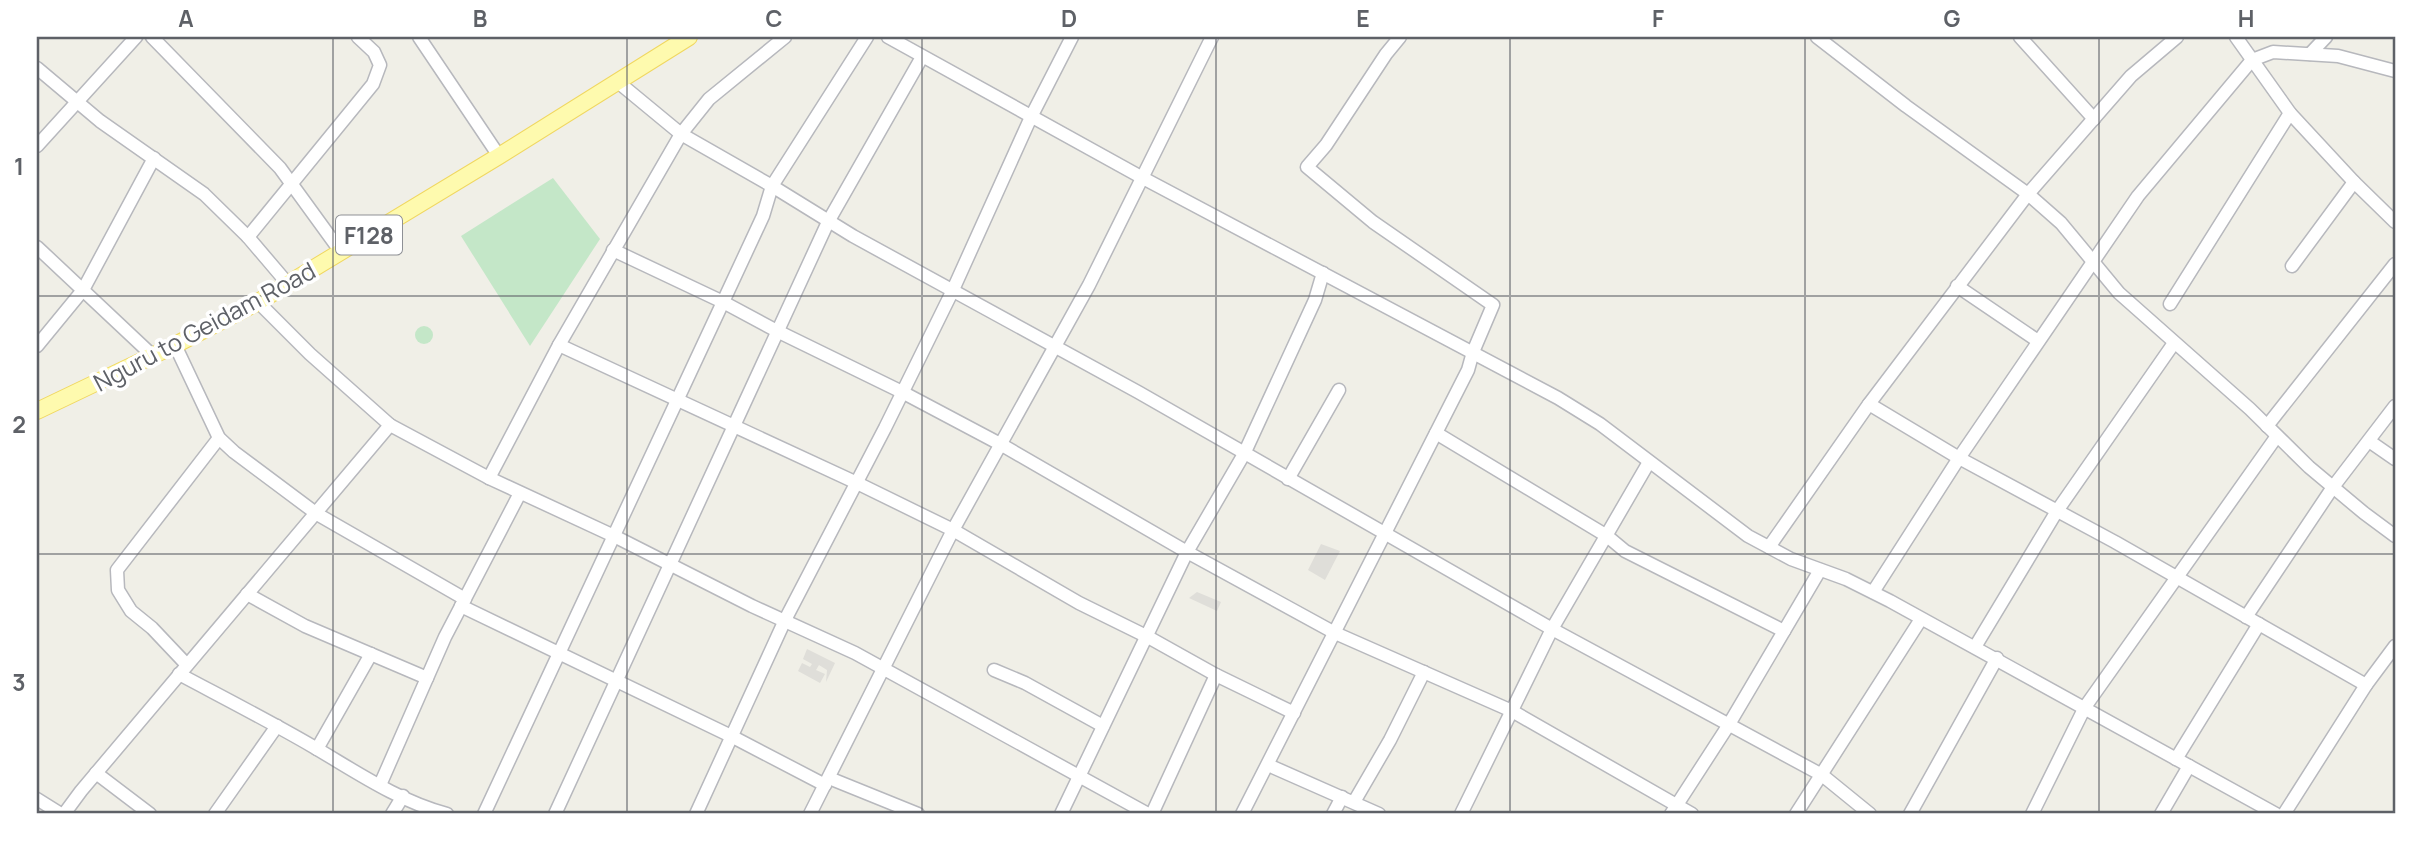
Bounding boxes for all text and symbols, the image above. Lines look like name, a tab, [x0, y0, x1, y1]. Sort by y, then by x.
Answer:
text: A	[178, 2, 194, 34]
text: B	[473, 2, 487, 34]
text: C	[766, 2, 783, 34]
text: D	[1061, 2, 1077, 34]
text: E	[1356, 2, 1370, 34]
text: F	[1652, 2, 1664, 34]
text: G	[1944, 2, 1961, 34]
text: H	[2238, 2, 2254, 34]
text: 1	[14, 150, 24, 182]
road number: F128	[336, 216, 402, 254]
street label: Nguru to Geidam Road	[87, 253, 321, 399]
text: 2	[12, 408, 26, 440]
text: 3	[12, 666, 26, 698]

